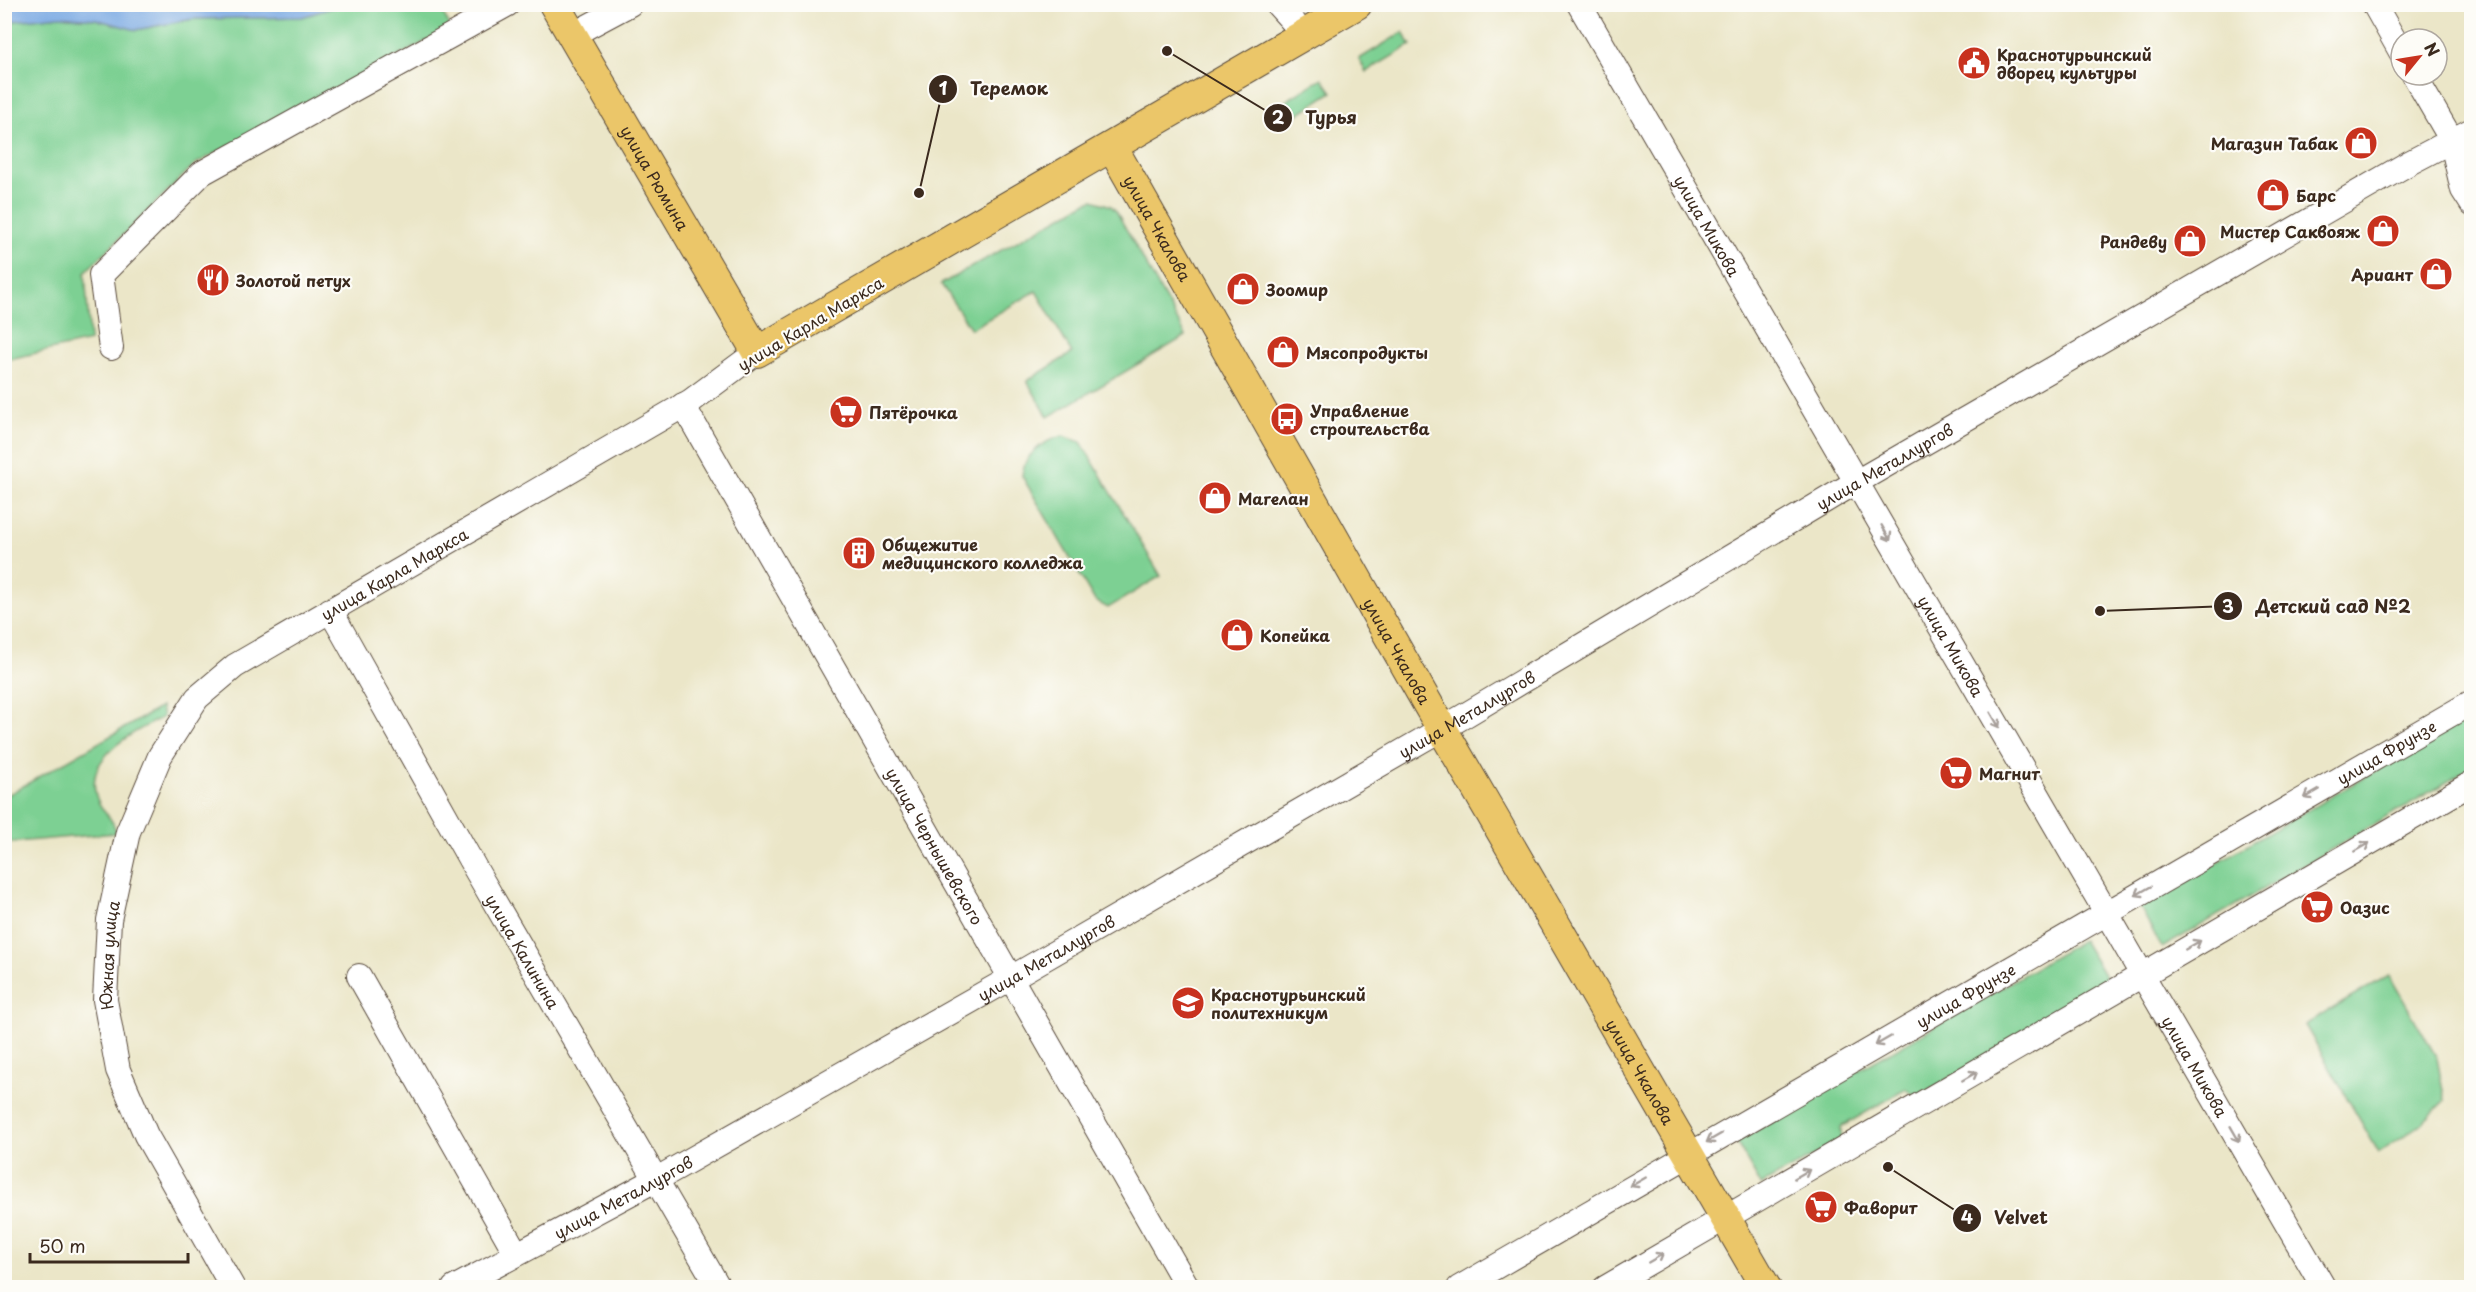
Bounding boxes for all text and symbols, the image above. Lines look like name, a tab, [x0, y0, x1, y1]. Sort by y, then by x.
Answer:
north arrow	[2389, 27, 2449, 87]
text: N	[2419, 38, 2446, 60]
place label: Краснотурьинский дворец культуры	[1997, 42, 2152, 84]
public building icon: Краснотурьинский дворец культуры	[1956, 45, 1992, 81]
callout: Теремок	[928, 71, 1060, 107]
text: 1	[939, 74, 948, 101]
text: Теремок	[970, 74, 1049, 101]
callout: Турья	[1263, 100, 1369, 136]
text: 2	[1272, 103, 1285, 130]
text: Турья	[1305, 103, 1357, 130]
street label: улица Рюмина	[615, 121, 695, 235]
shop icon: Магазин Табак	[2343, 125, 2379, 161]
place label: Магазин Табак	[2211, 131, 2339, 155]
street label: улица Чкалова	[1118, 170, 1198, 286]
street label: улица Микова	[1669, 170, 1746, 281]
shop icon: Барс	[2255, 177, 2291, 213]
place label: Барс	[2296, 183, 2336, 207]
shop icon: Мистер Саквояж	[2365, 213, 2401, 249]
place label: Мистер Саквояж	[2220, 219, 2360, 243]
shop icon: Рандеву	[2172, 223, 2208, 259]
place label: Рандеву	[2100, 229, 2167, 253]
shop icon: Ариант	[2418, 256, 2454, 292]
restaurant icon: Золотой петух	[195, 262, 231, 298]
place label: Ариант	[2351, 262, 2414, 286]
place label: Золотой петух	[235, 268, 351, 292]
street label: улица Карла Маркса	[732, 270, 888, 376]
shop icon: Зоомир	[1225, 271, 1261, 307]
place label: Зоомир	[1265, 277, 1328, 301]
shop icon: Мясопродукты	[1265, 334, 1301, 370]
place label: Мясопродукты	[1306, 340, 1428, 364]
supermarket icon: Пятёрочка	[828, 394, 864, 430]
place label: Управление строительства	[1310, 398, 1430, 440]
place label: Пятёрочка	[869, 400, 958, 424]
bus stop icon: Управление строительства	[1269, 401, 1305, 437]
street label: улица Металлургов	[1811, 417, 1958, 515]
shop icon: Магелан	[1197, 480, 1233, 516]
place label: Магелан	[1238, 486, 1309, 510]
street label: улица Карла Маркса	[316, 521, 472, 626]
one-way arrow	[1880, 524, 1892, 541]
place label: Общежитие медицинского колледжа	[882, 532, 1084, 574]
building icon: Общежитие медицинского колледжа	[841, 535, 877, 571]
callout: Детский сад №2	[2213, 588, 2423, 624]
street label: улица Микова	[1912, 591, 1990, 701]
text: 3	[2222, 592, 2234, 619]
text: Детский сад №2	[2254, 592, 2411, 619]
street label: улица Чкалова	[1358, 593, 1437, 708]
shop icon: Копейка	[1219, 617, 1255, 653]
place label: Копейка	[1260, 623, 1330, 647]
street label: улица Металлургов	[1394, 664, 1539, 764]
one-way arrow	[1989, 711, 2001, 728]
street label: улица Фрунзе	[2332, 714, 2440, 790]
supermarket icon: Магнит	[1938, 755, 1974, 791]
place label: Магнит	[1979, 761, 2041, 785]
street label: улица Чернышевского	[881, 763, 990, 929]
one-way arrow	[2304, 788, 2321, 800]
one-way arrow	[2353, 840, 2370, 852]
one-way arrow	[2135, 885, 2152, 897]
street label: улица Калинина	[480, 889, 566, 1013]
supermarket icon: Оазис	[2299, 889, 2335, 925]
place label: Оазис	[2340, 895, 2390, 919]
street label: Южная улица	[92, 898, 125, 1012]
street label: улица Металлургов	[973, 909, 1119, 1007]
one-way arrow	[2184, 939, 2202, 950]
street label: улица Фрунзе	[1911, 957, 2019, 1033]
place label: Краснотурьинский политехникум	[1211, 982, 1366, 1024]
school or university icon: Краснотурьинский политехникум	[1170, 985, 1206, 1021]
street label: улица Микова	[2156, 1011, 2234, 1121]
street label: улица Чкалова	[1600, 1014, 1681, 1129]
one-way arrow	[1875, 1035, 1892, 1047]
one-way arrow	[1961, 1069, 1978, 1081]
one-way arrow	[2230, 1125, 2242, 1142]
one-way arrow	[1706, 1133, 1723, 1145]
street label: улица Металлургов	[549, 1149, 697, 1244]
one-way arrow	[1793, 1168, 1810, 1180]
one-way arrow	[1630, 1177, 1647, 1189]
supermarket icon: Фаворит	[1803, 1189, 1839, 1225]
place label: Фаворит	[1844, 1195, 1918, 1219]
callout: Velvet	[1952, 1200, 2060, 1236]
text: 4	[1961, 1203, 1973, 1230]
text: Velvet	[1994, 1203, 2048, 1230]
scale bar	[30, 1226, 188, 1264]
text: 50 m	[39, 1232, 86, 1259]
one-way arrow	[1647, 1252, 1664, 1264]

